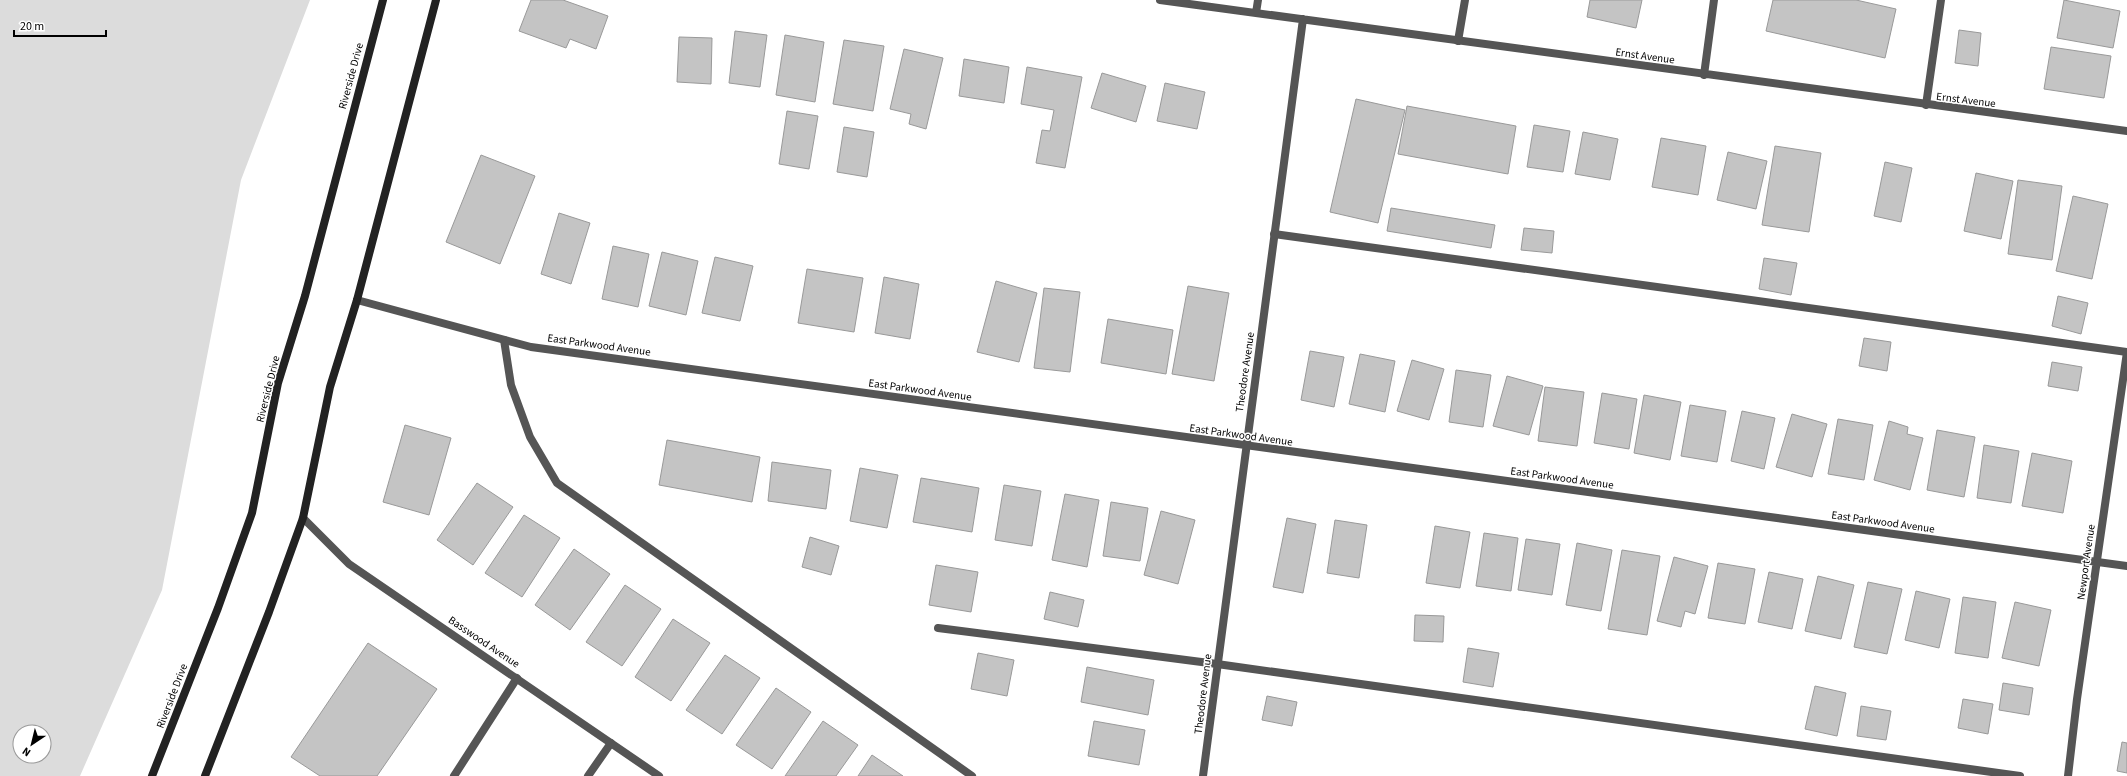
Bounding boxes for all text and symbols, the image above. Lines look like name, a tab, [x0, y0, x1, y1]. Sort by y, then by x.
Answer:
scale bar	[14, 12, 106, 38]
text: 20 m	[20, 18, 44, 35]
street label: Riverside Drive	[335, 41, 367, 111]
street label: Ernst Avenue	[1614, 44, 1676, 68]
street label: Ernst Avenue	[1935, 89, 1997, 111]
street label: East Parkwood Avenue	[546, 330, 652, 360]
street label: Theodore Avenue	[1232, 331, 1258, 413]
street label: Riverside Drive	[252, 354, 284, 424]
street label: East Parkwood Avenue	[867, 375, 973, 405]
street label: East Parkwood Avenue	[1188, 420, 1294, 450]
street label: East Parkwood Avenue	[1509, 463, 1615, 493]
street label: East Parkwood Avenue	[1830, 507, 1936, 537]
street label: Newport Avenue	[2073, 523, 2099, 601]
street label: Basswood Avenue	[445, 613, 523, 672]
street label: Theodore Avenue	[1191, 653, 1215, 735]
street label: Riverside Drive	[153, 661, 191, 731]
north arrow	[12, 724, 52, 764]
text: N	[19, 744, 34, 760]

